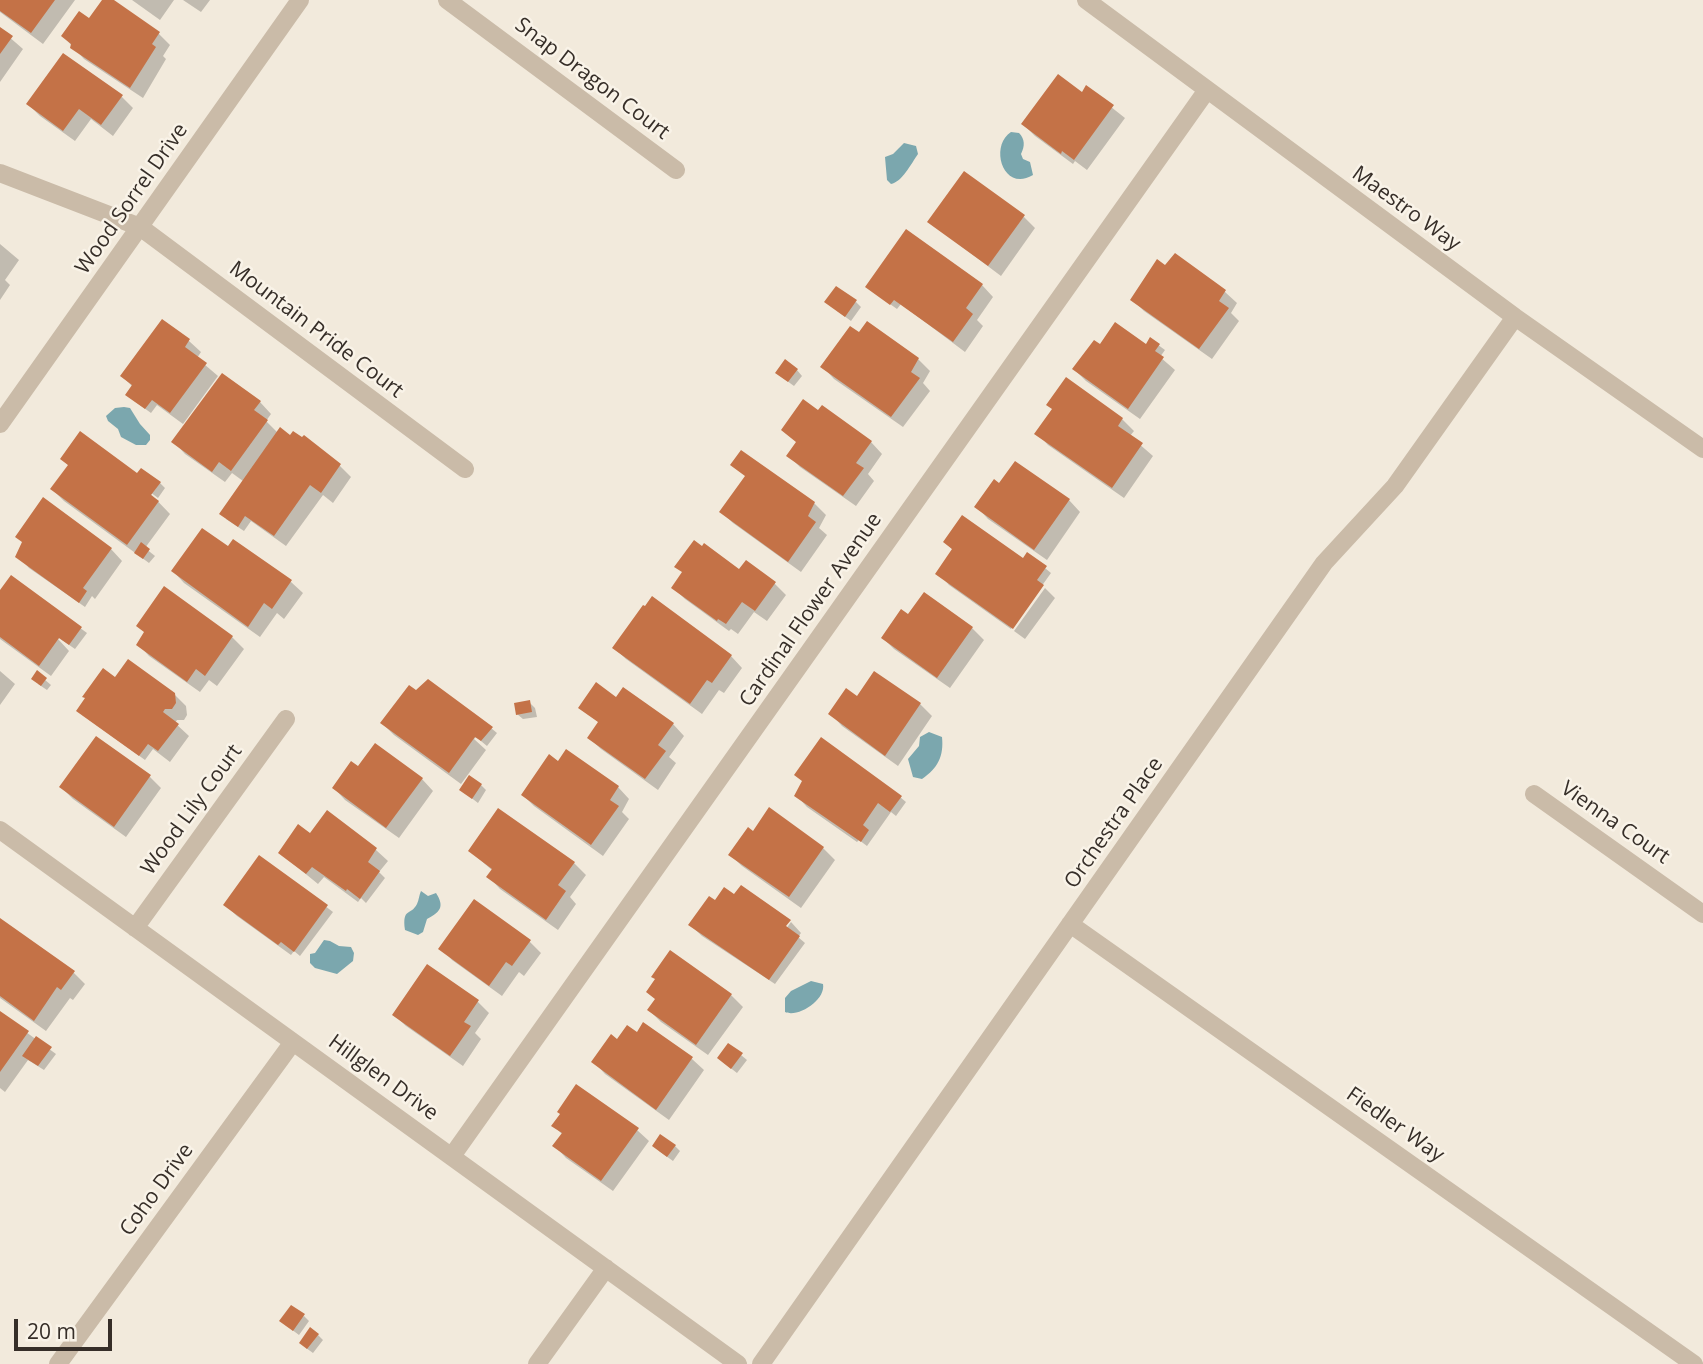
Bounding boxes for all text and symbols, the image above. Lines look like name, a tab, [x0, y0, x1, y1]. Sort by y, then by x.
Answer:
street label: Snap Dragon Court	[510, 13, 674, 145]
street label: Wood Sorrel Drive	[71, 119, 193, 279]
street label: Maestro Way	[1347, 161, 1465, 257]
street label: Mountain Pride Court	[224, 256, 408, 404]
street label: Cardinal Flower Avenue	[734, 508, 888, 712]
street label: Wood Lily Court	[136, 740, 248, 880]
street label: Orchestra Place	[1059, 753, 1169, 893]
street label: Vienna Court	[1556, 776, 1674, 870]
street label: Hillglen Drive	[323, 1030, 443, 1126]
street label: Fiedler Way	[1341, 1082, 1449, 1168]
street label: Coho Drive	[115, 1139, 199, 1241]
scale bar	[18, 1304, 116, 1348]
text: 20 m	[27, 1317, 76, 1345]

